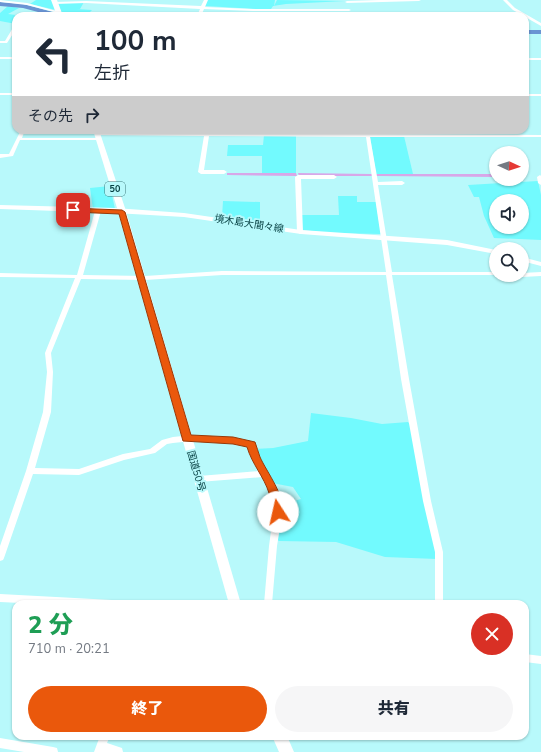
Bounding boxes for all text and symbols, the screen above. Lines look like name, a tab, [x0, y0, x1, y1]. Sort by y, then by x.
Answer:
text: 100 m	[94, 22, 177, 60]
icon: left	[28, 28, 80, 80]
text: 左折	[94, 61, 130, 85]
icon: right	[81, 104, 103, 126]
text: その先	[28, 106, 73, 126]
north arrow	[489, 146, 529, 186]
map controls	[489, 146, 529, 282]
road number: 50	[105, 182, 125, 196]
pin	[56, 193, 90, 227]
button: sound	[489, 194, 529, 234]
icon: arrive	[62, 199, 84, 221]
street label: 境木島大間々線	[213, 212, 285, 236]
button: search	[489, 242, 529, 282]
street label: 国道50号	[183, 449, 209, 493]
position arrow	[257, 491, 299, 533]
text: 2 分	[28, 609, 73, 641]
button: close	[471, 613, 513, 655]
text: 710 m · 20:21	[28, 640, 110, 658]
button: 終了	[28, 686, 267, 732]
button: 共有	[275, 686, 513, 732]

